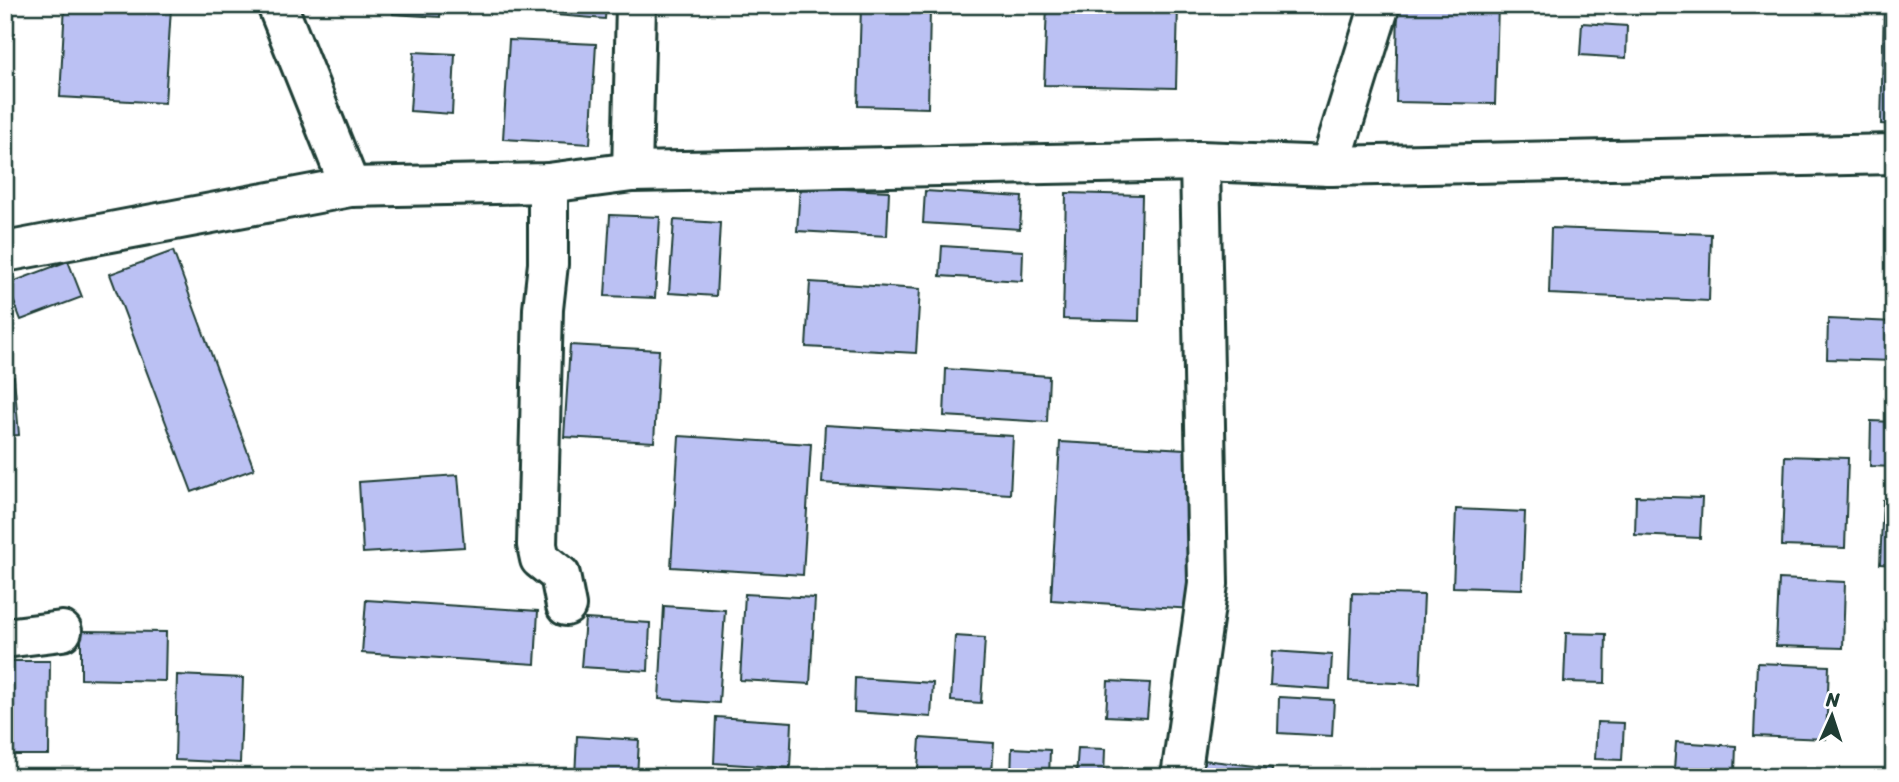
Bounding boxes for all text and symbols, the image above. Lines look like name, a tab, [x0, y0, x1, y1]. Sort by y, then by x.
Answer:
north arrow	[1798, 680, 1868, 750]
text: N	[1824, 683, 1841, 716]

